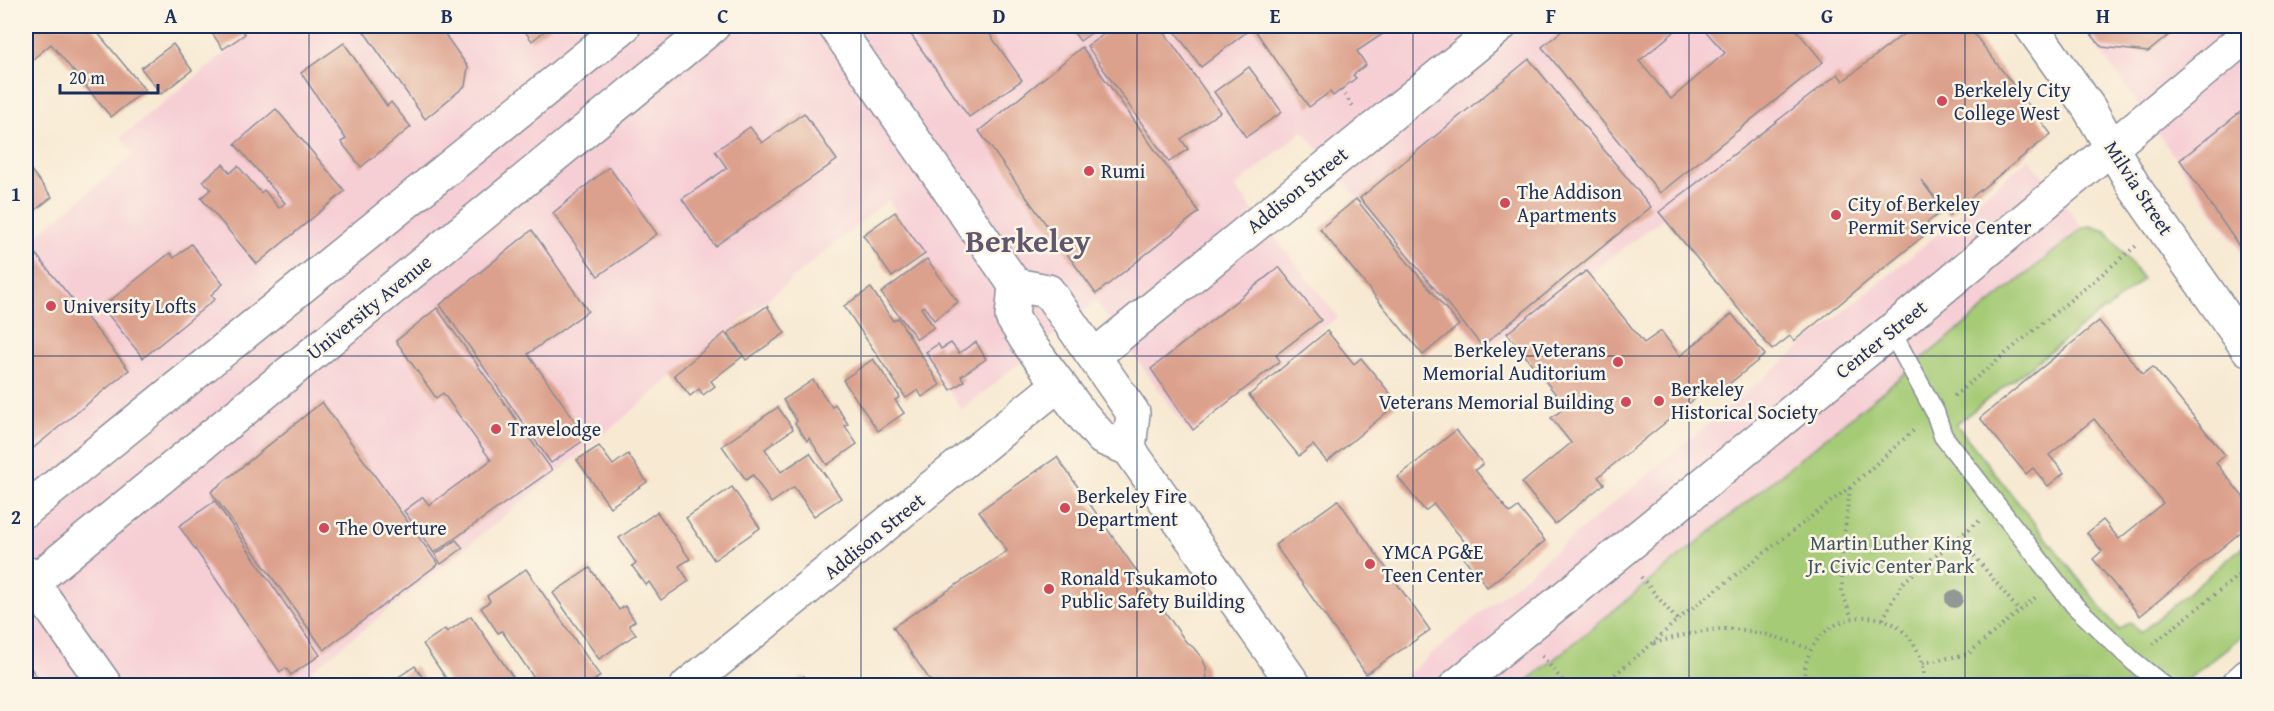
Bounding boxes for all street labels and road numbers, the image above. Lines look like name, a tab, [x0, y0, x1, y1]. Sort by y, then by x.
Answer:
street label: Milvia Street	[2098, 135, 2181, 241]
street label: Addison Street	[1240, 139, 1354, 240]
street label: University Avenue	[300, 247, 437, 366]
street label: Center Street	[1828, 292, 1933, 385]
street label: Addison Street	[817, 485, 931, 586]

